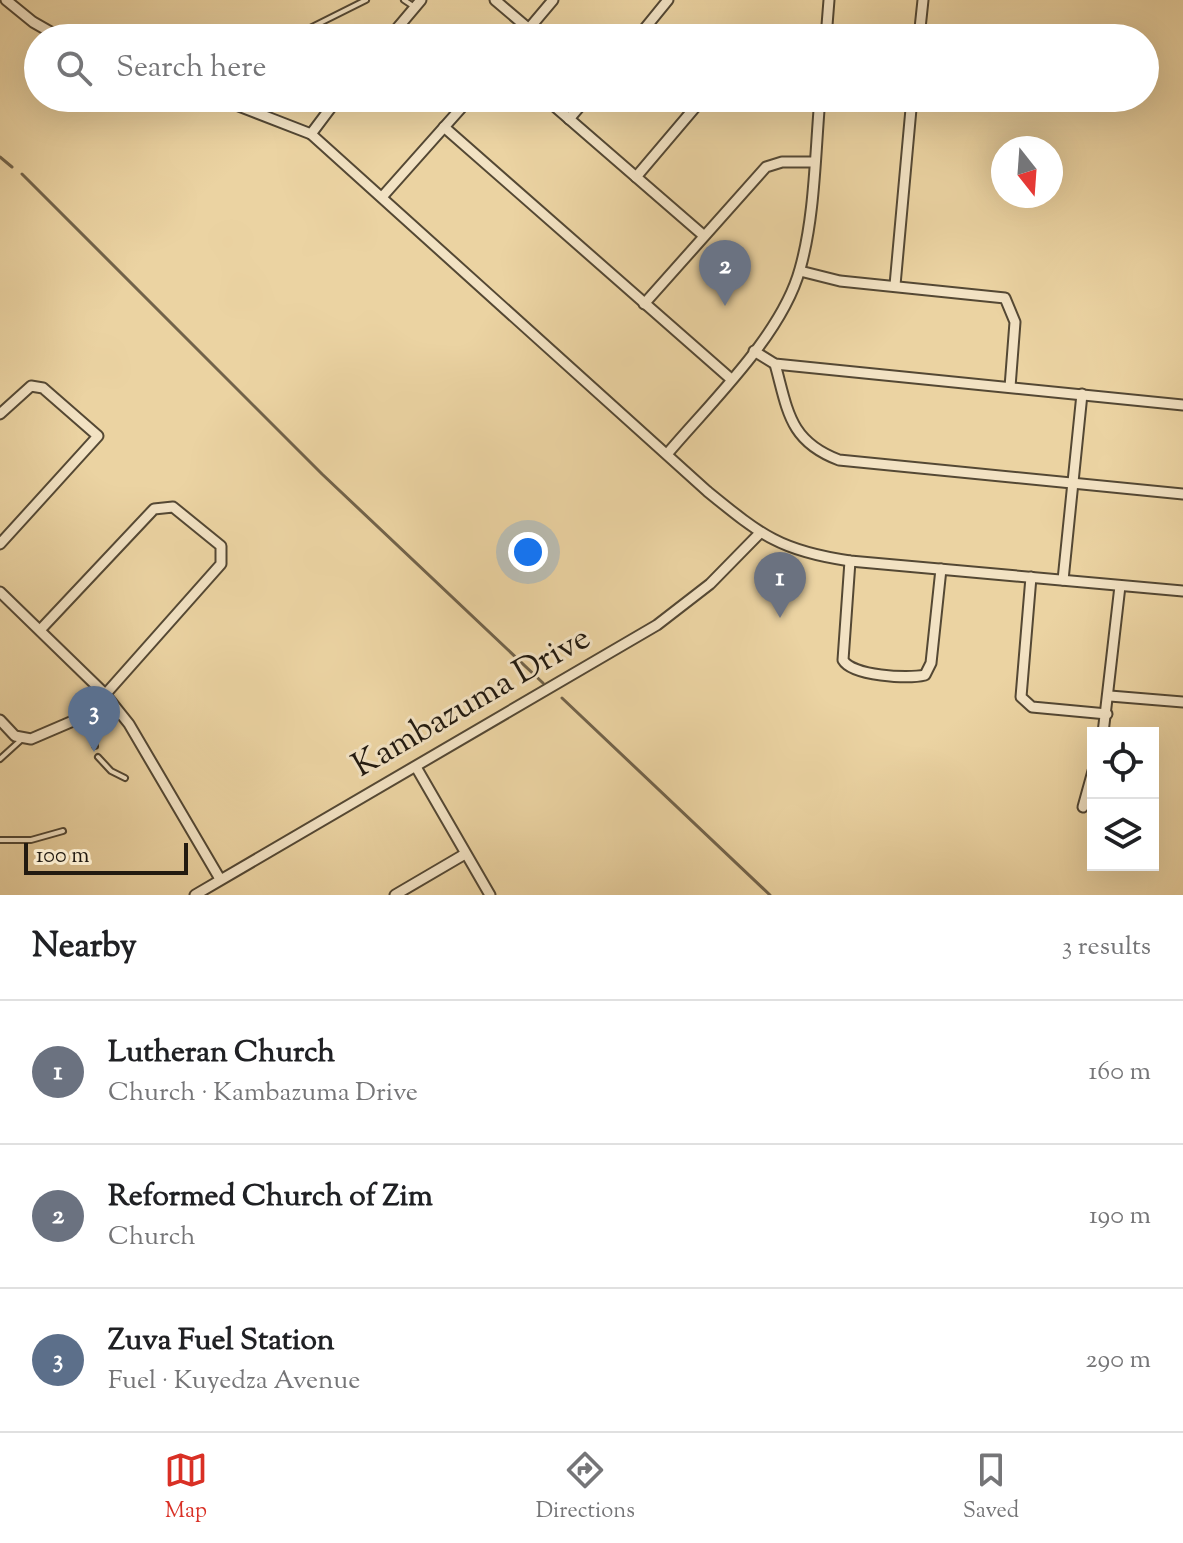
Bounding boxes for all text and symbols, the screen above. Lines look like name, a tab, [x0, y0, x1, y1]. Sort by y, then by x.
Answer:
search box	[24, 24, 1159, 112]
icon: search	[52, 46, 96, 90]
text: Search here	[116, 47, 266, 90]
north arrow	[991, 136, 1063, 208]
pin: 2	[699, 240, 751, 306]
your location	[508, 532, 548, 572]
pin: 1	[754, 552, 806, 618]
street label: Kambazuma Drive	[344, 615, 600, 791]
pin: 3	[68, 686, 120, 752]
map controls	[1087, 727, 1159, 871]
button: locate	[1087, 727, 1159, 799]
button: layers	[1087, 799, 1159, 871]
scale bar	[24, 839, 188, 875]
text: 100 m	[36, 841, 89, 873]
text: Nearby	[32, 923, 137, 972]
text: 3 results	[1062, 929, 1151, 966]
text: Lutheran Church	[108, 1032, 335, 1075]
text: 1	[54, 1054, 62, 1091]
text: 160 m	[1088, 1054, 1151, 1091]
text: Church · Kambazuma Drive	[108, 1075, 418, 1112]
text: Reformed Church of Zim	[108, 1176, 433, 1219]
text: 2	[52, 1198, 64, 1235]
text: 190 m	[1089, 1198, 1151, 1235]
text: Church	[108, 1219, 196, 1256]
text: Zuva Fuel Station	[108, 1320, 335, 1363]
text: 3	[53, 1342, 63, 1379]
text: 290 m	[1085, 1342, 1151, 1379]
text: Fuel · Kuyedza Avenue	[108, 1363, 360, 1400]
tab: Map	[164, 1448, 208, 1528]
tab: Directions	[536, 1448, 635, 1528]
tab: Saved	[963, 1448, 1019, 1528]

